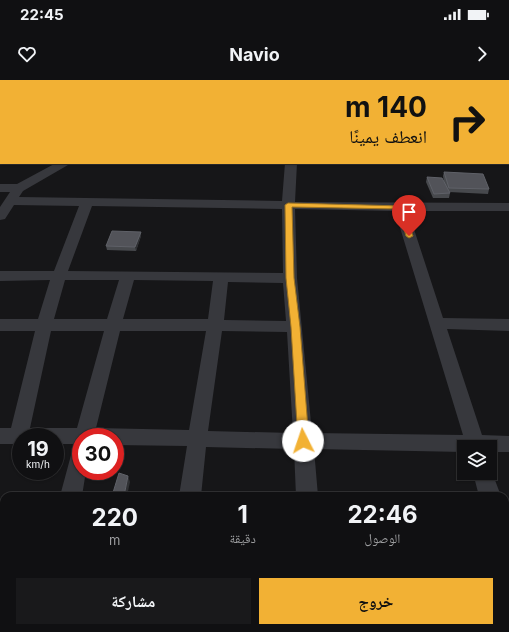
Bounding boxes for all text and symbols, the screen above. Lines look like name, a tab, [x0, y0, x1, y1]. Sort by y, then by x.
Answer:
text: 22:45	[20, 5, 64, 24]
icon: heart	[16, 43, 38, 65]
icon: forward	[471, 43, 493, 65]
text: Navio	[229, 44, 280, 65]
text: 140 m	[345, 90, 427, 124]
icon: right	[441, 96, 493, 148]
text: انعطف يمينًا	[349, 126, 427, 147]
pin	[392, 195, 426, 236]
icon: arrive	[398, 201, 420, 223]
position arrow	[282, 420, 324, 462]
speed limit sign: 30	[72, 428, 124, 480]
text: 19	[27, 437, 49, 461]
map controls	[457, 440, 497, 480]
button: layers	[457, 440, 497, 480]
text: km/h	[26, 458, 50, 470]
text: 1	[237, 500, 248, 529]
text: 22:46	[347, 500, 417, 529]
text: 220	[92, 503, 138, 532]
text: دقيقة	[229, 530, 256, 546]
text: الوصول	[364, 530, 400, 546]
text: m	[109, 532, 120, 548]
button: مشاركة	[16, 578, 251, 624]
button: خروج	[259, 578, 493, 624]

